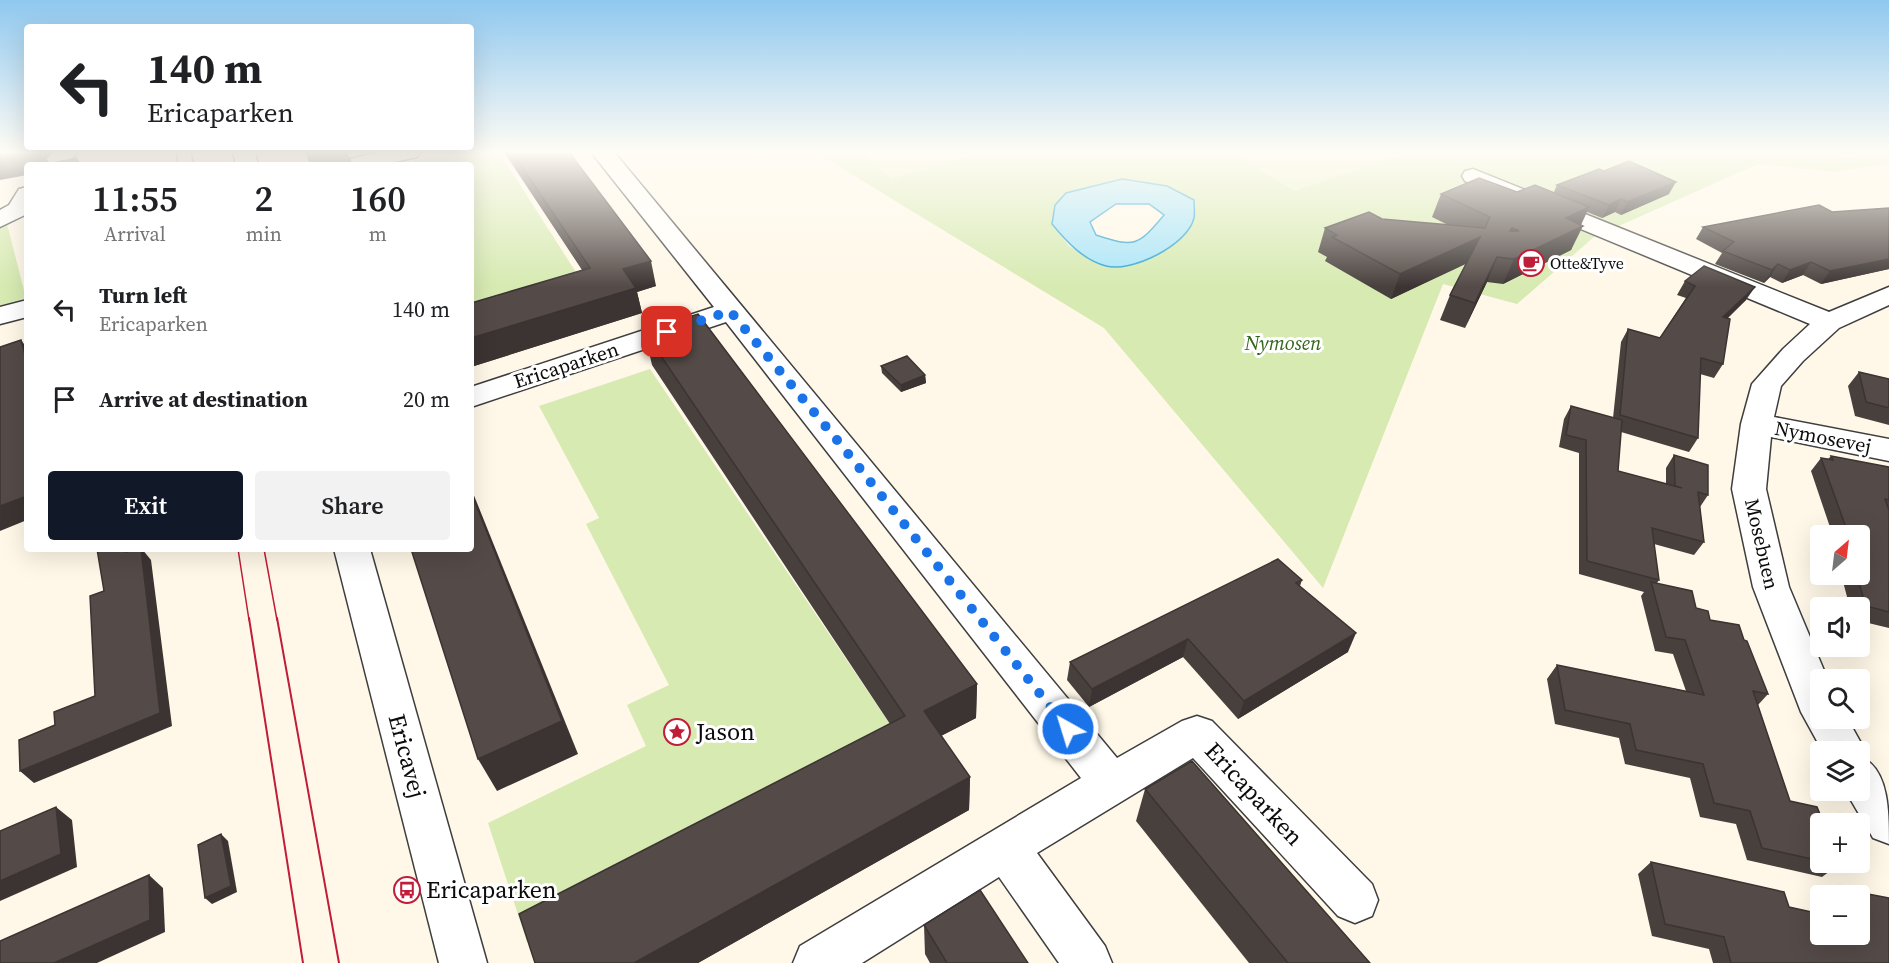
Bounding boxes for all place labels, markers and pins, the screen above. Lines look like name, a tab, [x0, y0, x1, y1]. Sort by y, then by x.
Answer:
cafe icon: Otte&Tyve	[1516, 248, 1546, 278]
place label: Otte&Tyve	[1550, 252, 1624, 274]
pin	[641, 306, 692, 357]
place label: Jason	[695, 715, 755, 748]
place icon: Jason	[662, 717, 692, 747]
place label: Ericaparken	[426, 873, 557, 906]
bus stop icon: Ericaparken	[392, 875, 422, 905]

